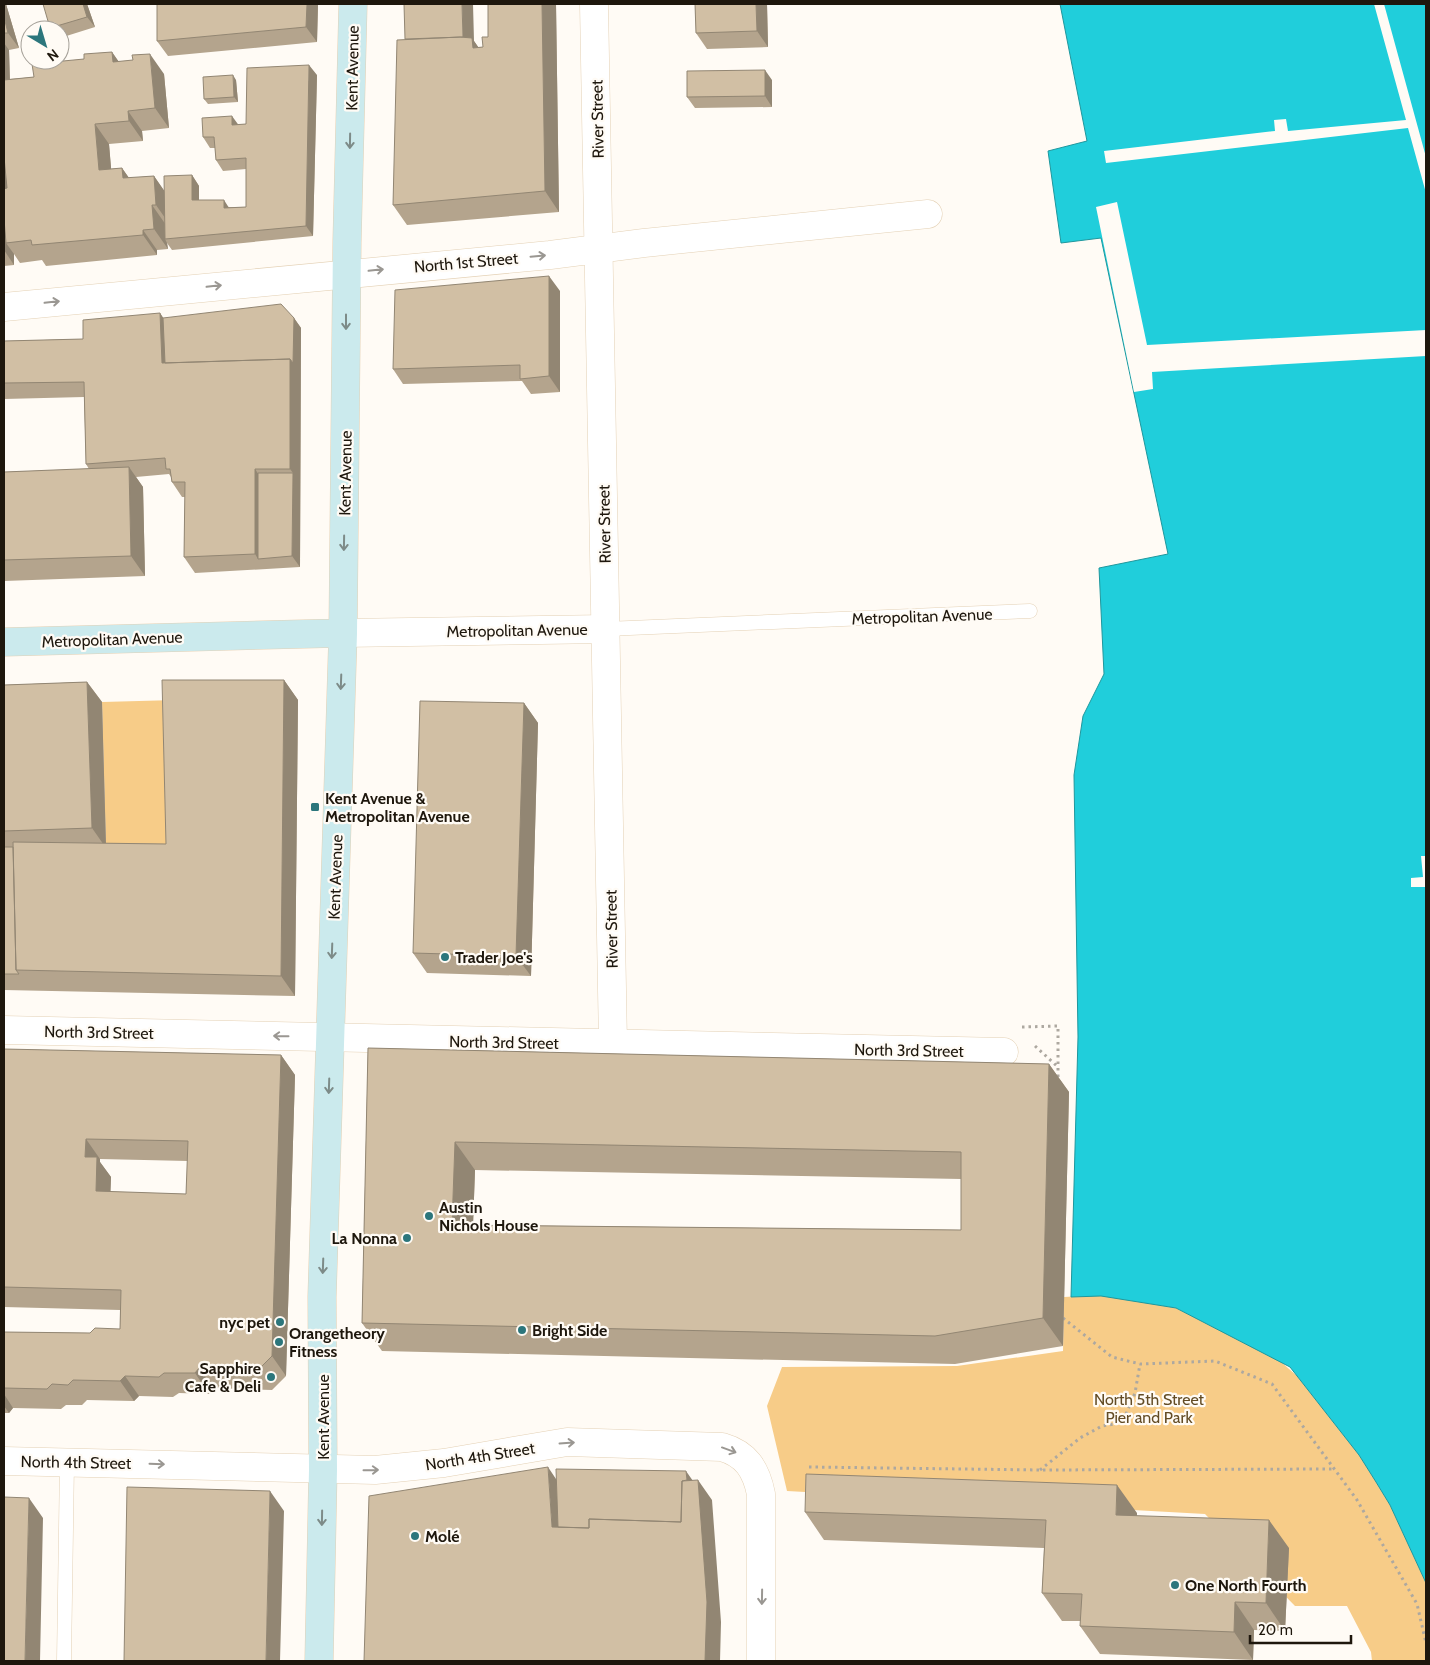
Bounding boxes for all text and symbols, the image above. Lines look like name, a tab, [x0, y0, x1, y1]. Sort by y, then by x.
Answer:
north arrow	[20, 20, 70, 70]
street label: Kent Avenue	[342, 25, 363, 111]
text: N	[44, 45, 62, 65]
street label: River Street	[587, 79, 608, 158]
one-way arrow	[345, 132, 355, 149]
street label: North 1st Street	[413, 248, 520, 277]
one-way arrow	[529, 251, 545, 260]
one-way arrow	[367, 265, 383, 275]
one-way arrow	[206, 281, 222, 291]
one-way arrow	[44, 297, 60, 307]
one-way arrow	[341, 314, 351, 330]
street label: Kent Avenue	[335, 430, 356, 516]
street label: River Street	[594, 484, 615, 563]
one-way arrow	[339, 534, 349, 550]
street label: Metropolitan Avenue	[851, 605, 993, 628]
street label: Metropolitan Avenue	[446, 620, 588, 641]
street label: Metropolitan Avenue	[41, 628, 183, 651]
one-way arrow	[336, 674, 346, 690]
place label: Kent Avenue & Metropolitan Avenue	[325, 789, 470, 826]
marker: Kent Avenue & Metropolitan Avenue	[309, 801, 321, 813]
street label: Kent Avenue	[325, 834, 346, 920]
street label: River Street	[601, 889, 622, 968]
one-way arrow	[328, 943, 337, 959]
place label: Trader Joe's	[455, 948, 533, 967]
marker: Trader Joe's	[439, 951, 451, 963]
street label: North 3rd Street	[44, 1022, 155, 1043]
one-way arrow	[274, 1032, 290, 1041]
street label: North 3rd Street	[449, 1032, 560, 1053]
street label: North 3rd Street	[854, 1040, 965, 1061]
one-way arrow	[324, 1078, 333, 1094]
place label: Austin Nichols House	[439, 1198, 538, 1235]
marker: Austin Nichols House	[423, 1210, 435, 1222]
place label: La Nonna	[332, 1229, 397, 1248]
marker: La Nonna	[401, 1232, 413, 1244]
one-way arrow	[319, 1258, 328, 1274]
place label: nyc pet	[219, 1313, 270, 1332]
marker: nyc pet	[274, 1316, 286, 1328]
place label: Bright Side	[532, 1321, 607, 1340]
place label: Orangetheory Fitness	[289, 1324, 385, 1361]
marker: Bright Side	[516, 1324, 528, 1336]
marker: Orangetheory Fitness	[273, 1336, 285, 1348]
place label: Sapphire Cafe & Deli	[185, 1359, 261, 1396]
marker: Sapphire Cafe & Deli	[265, 1371, 277, 1383]
street label: Kent Avenue	[314, 1374, 333, 1460]
park label: North 5th Street Pier and Park	[1094, 1390, 1205, 1427]
street label: North 4th Street	[424, 1438, 537, 1475]
one-way arrow	[558, 1439, 574, 1448]
one-way arrow	[720, 1445, 736, 1455]
street label: North 4th Street	[21, 1452, 132, 1473]
one-way arrow	[149, 1460, 165, 1469]
one-way arrow	[363, 1465, 379, 1475]
one-way arrow	[317, 1510, 327, 1526]
place label: Molé	[425, 1527, 460, 1546]
marker: Molé	[409, 1530, 421, 1542]
place label: One North Fourth	[1185, 1576, 1307, 1595]
marker: One North Fourth	[1169, 1579, 1181, 1591]
one-way arrow	[757, 1589, 767, 1605]
scale bar	[1250, 1612, 1351, 1644]
text: 20 m	[1258, 1621, 1293, 1639]

